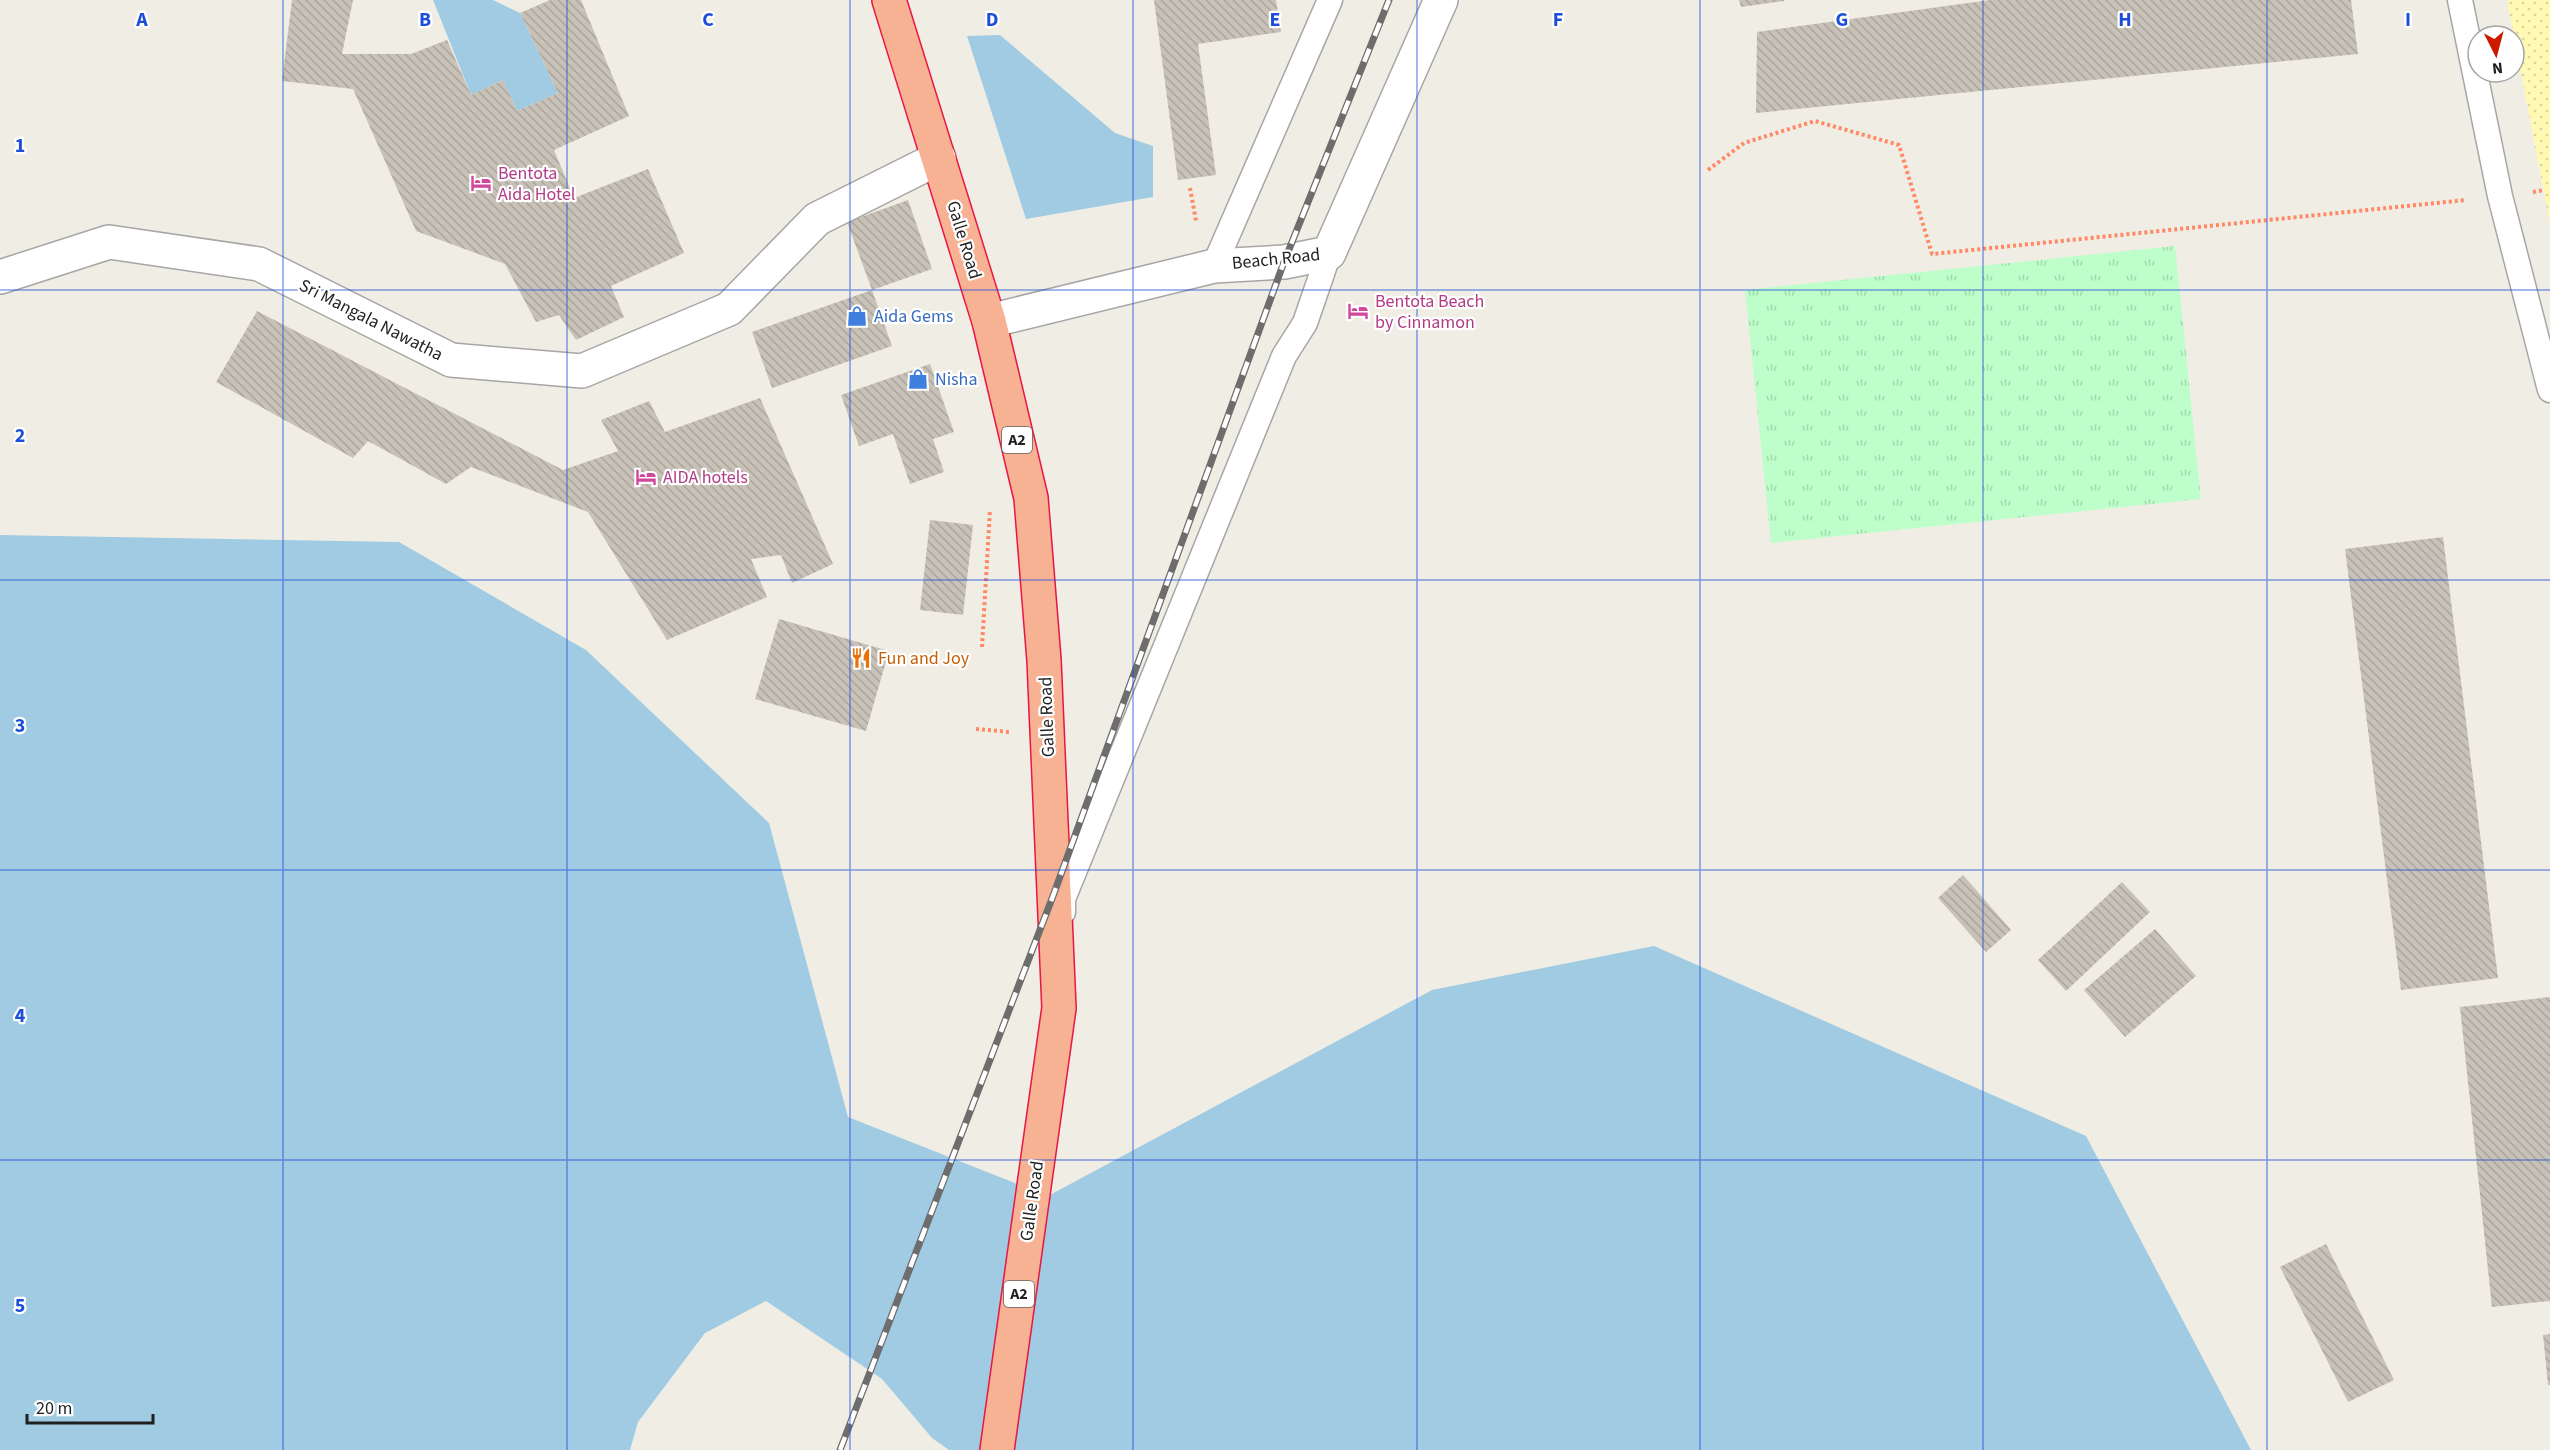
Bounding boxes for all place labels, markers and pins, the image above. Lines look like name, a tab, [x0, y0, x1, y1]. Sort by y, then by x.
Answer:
place label: Bentota Aida Hotel	[498, 161, 575, 207]
hotel icon: Bentota Aida Hotel	[469, 171, 493, 195]
place label: Bentota Beach by Cinnamon	[1375, 289, 1484, 335]
hotel icon: Bentota Beach by Cinnamon	[1346, 299, 1370, 323]
shop icon: Aida Gems	[845, 304, 869, 328]
place label: Aida Gems	[874, 304, 953, 329]
shop icon: Nisha	[906, 367, 930, 391]
place label: Nisha	[935, 367, 977, 392]
hotel icon: AIDA hotels	[634, 465, 658, 489]
place label: AIDA hotels	[663, 465, 748, 490]
restaurant icon: Fun and Joy	[849, 646, 873, 670]
place label: Fun and Joy	[878, 646, 970, 671]

